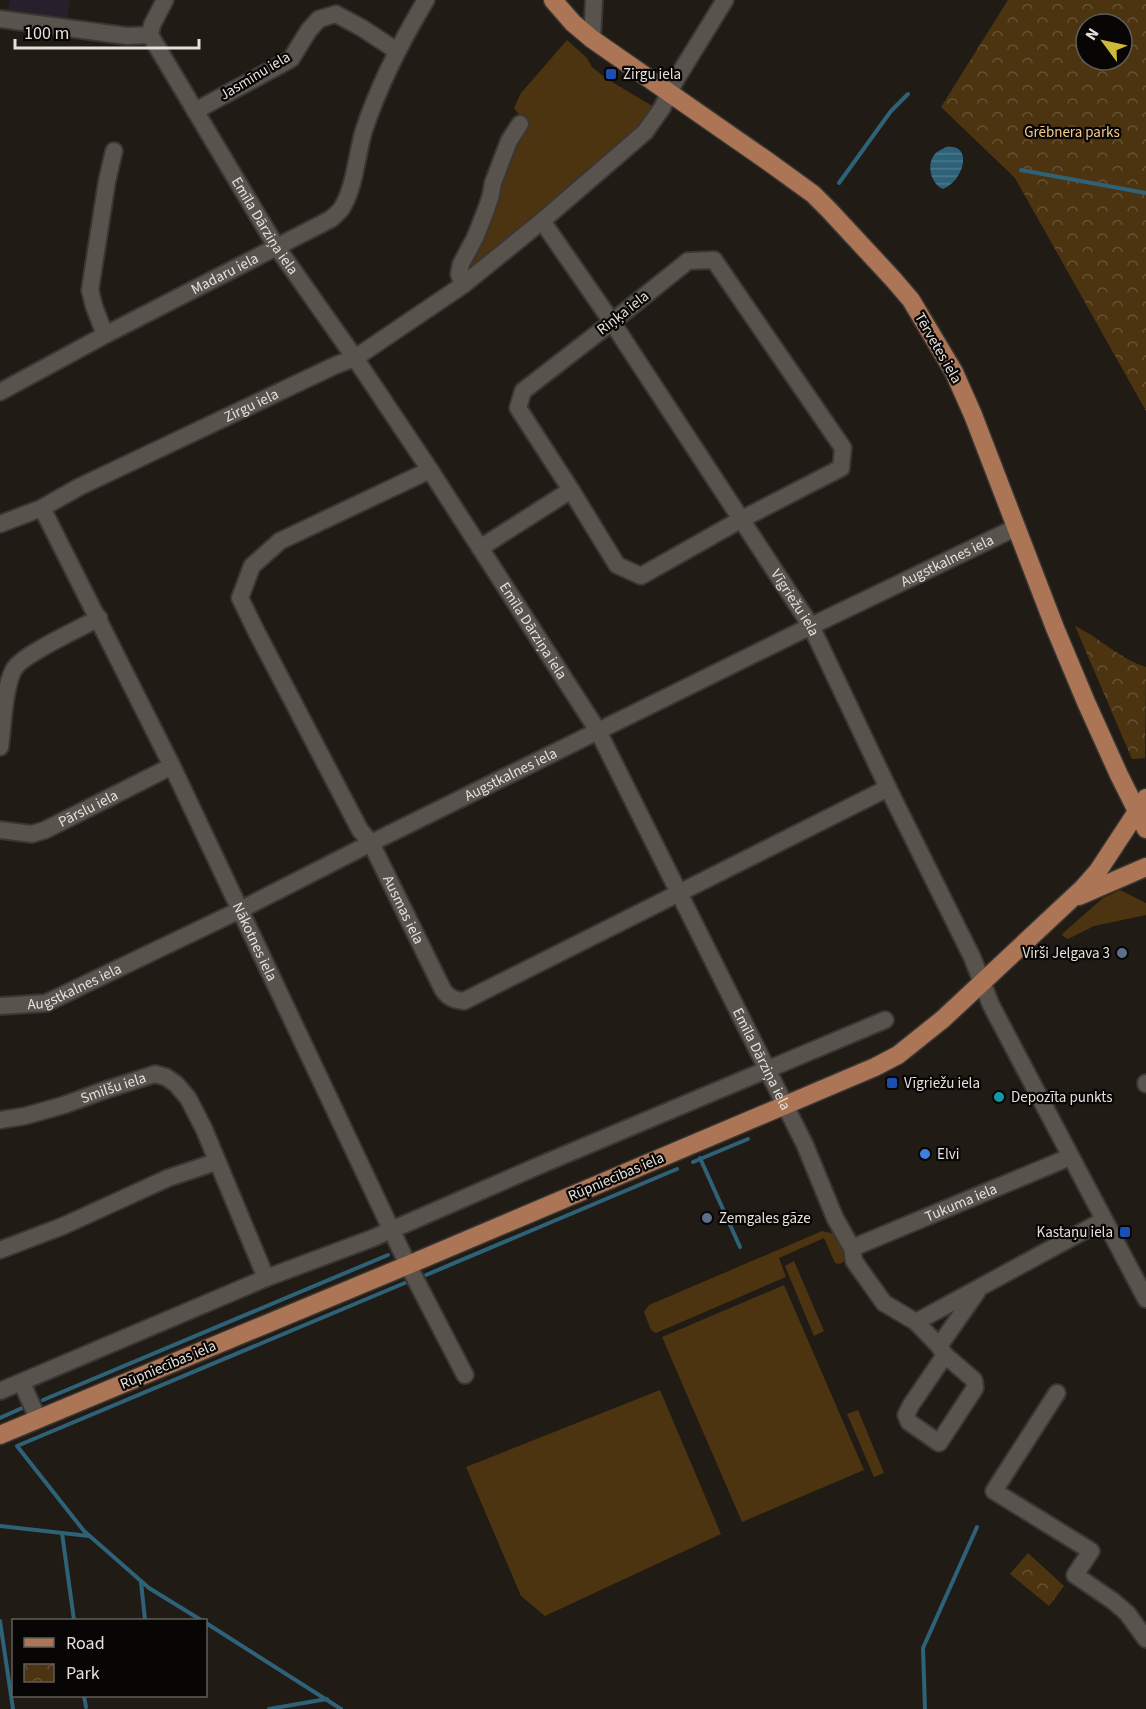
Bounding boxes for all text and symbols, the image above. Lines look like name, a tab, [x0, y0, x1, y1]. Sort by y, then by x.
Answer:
scale bar	[15, 12, 200, 50]
north arrow	[1074, 12, 1134, 72]
text: 100 m	[24, 21, 69, 46]
text: N	[1080, 24, 1104, 45]
street label: Jasmīnu iela	[216, 47, 294, 105]
place label: Zirgu iela	[623, 64, 681, 85]
marker: Zirgu iela	[604, 67, 618, 81]
park label: Grēbnera parks	[1024, 122, 1120, 143]
street label: Emīla Dārziņa iela	[226, 173, 303, 279]
street label: Madaru iela	[187, 247, 262, 300]
street label: Riņķa iela	[593, 286, 653, 340]
street label: Tērvetes iela	[909, 309, 967, 387]
street label: Zirgu iela	[220, 383, 282, 427]
street label: Augstkalnes iela	[897, 529, 997, 592]
street label: Vīgriežu iela	[766, 565, 825, 639]
street label: Emīla Dārziņa iela	[494, 578, 572, 683]
street label: Augstkalnes iela	[461, 742, 561, 806]
street label: Pārslu iela	[55, 784, 121, 832]
street label: Ausmas iela	[378, 872, 429, 948]
street label: Nākotnes iela	[227, 899, 283, 984]
place label: Virši Jelgava 3	[1022, 943, 1110, 964]
marker: Virši Jelgava 3	[1115, 946, 1129, 960]
street label: Augstkalnes iela	[27, 958, 125, 1015]
street label: Emīla Dārziņa iela	[728, 1004, 796, 1114]
street label: Smilšu iela	[77, 1067, 149, 1109]
place label: Vīgriežu iela	[904, 1073, 980, 1094]
marker: Vīgriežu iela	[885, 1076, 899, 1090]
place label: Depozīta punkts	[1011, 1087, 1112, 1108]
marker: Depozīta punkts	[992, 1090, 1006, 1104]
place label: Elvi	[937, 1144, 959, 1165]
street label: Rūpniecības iela	[565, 1147, 667, 1207]
marker: Elvi	[918, 1147, 932, 1161]
street label: Tukuma iela	[922, 1178, 1000, 1227]
place label: Zemgales gāze	[719, 1208, 811, 1229]
marker: Zemgales gāze	[700, 1211, 714, 1225]
place label: Kastaņu iela	[1037, 1222, 1113, 1243]
marker: Kastaņu iela	[1118, 1225, 1132, 1239]
street label: Rūpniecības iela	[117, 1335, 219, 1395]
legend	[12, 1619, 207, 1697]
text: Road	[66, 1631, 105, 1656]
text: Park	[66, 1661, 100, 1686]

